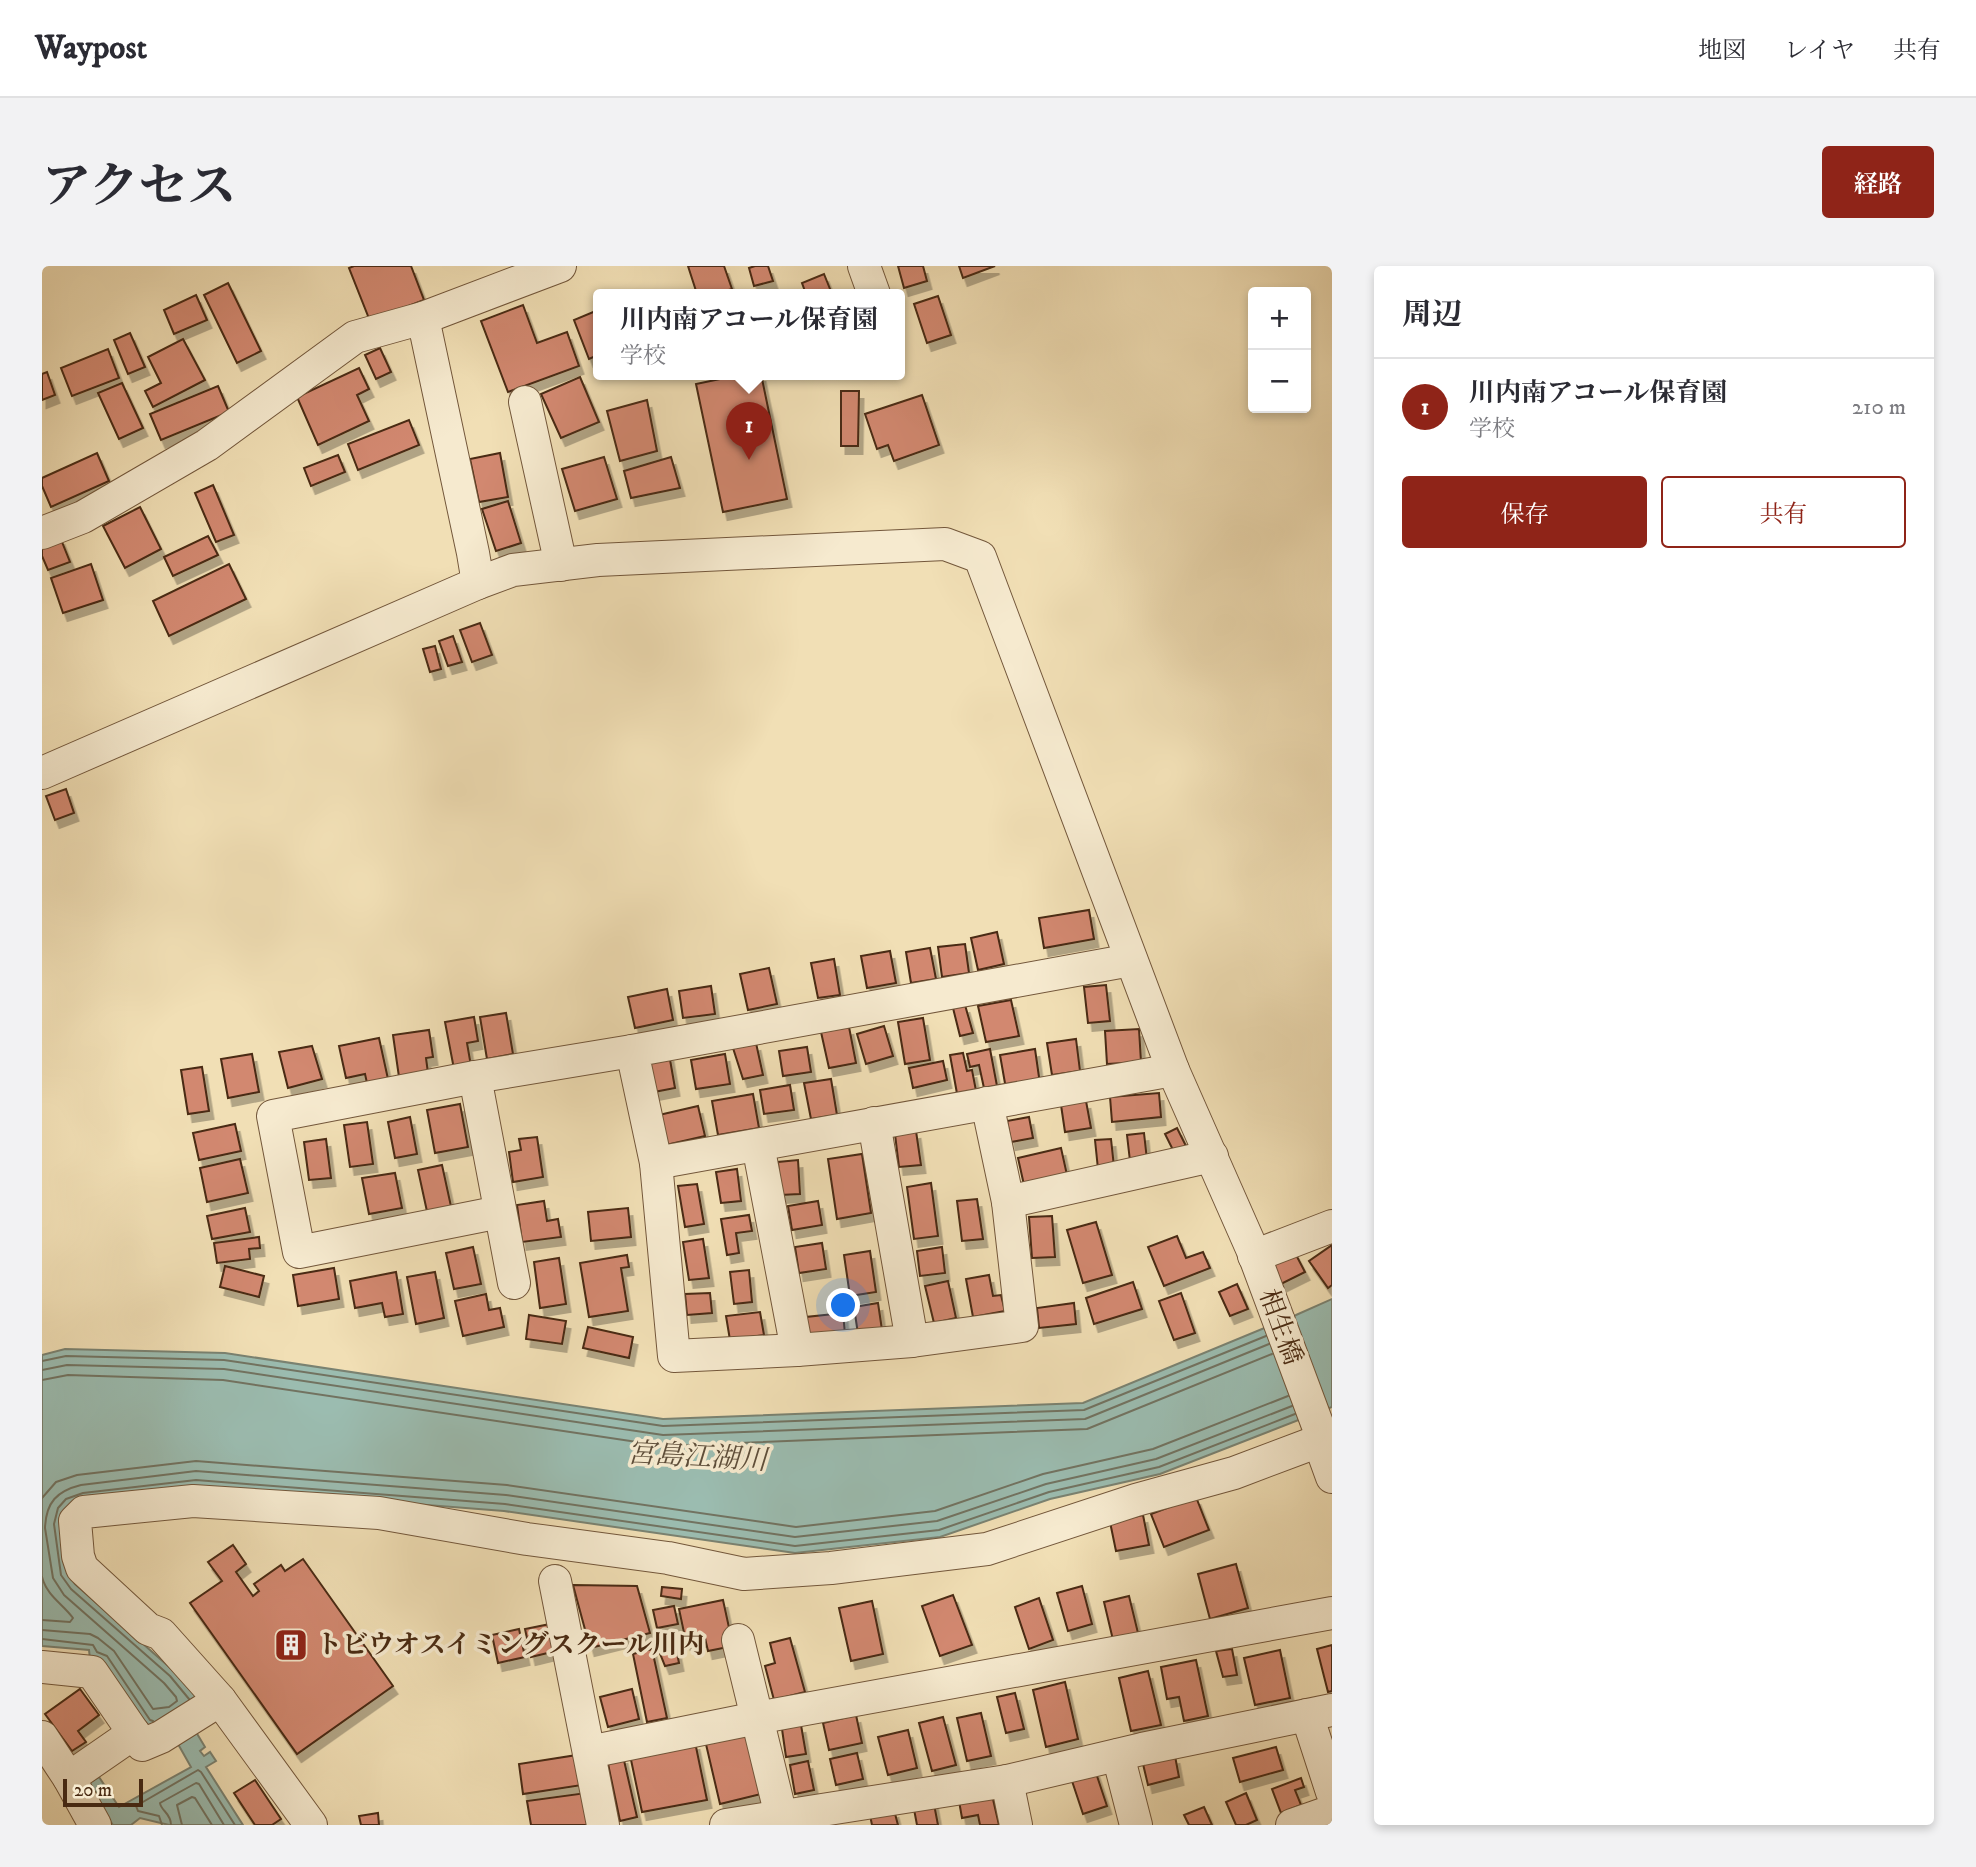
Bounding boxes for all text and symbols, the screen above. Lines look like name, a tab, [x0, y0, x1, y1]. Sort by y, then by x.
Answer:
text: Waypost	[35, 28, 147, 69]
text: 地図	[1698, 36, 1746, 66]
text: レイヤ	[1784, 36, 1855, 66]
text: 共有	[1893, 36, 1941, 66]
button: 経路	[1822, 146, 1934, 218]
text: アクセス	[42, 157, 237, 219]
map controls	[1248, 287, 1311, 413]
button: +	[1248, 287, 1311, 350]
popup	[593, 289, 905, 380]
text: 周辺	[1402, 297, 1462, 334]
text: 川内南アコール保育園	[620, 304, 878, 337]
text: 学校	[620, 342, 666, 371]
button: −	[1248, 350, 1311, 413]
text: 川内南アコール保育園	[1469, 377, 1727, 410]
text: 1	[1421, 393, 1429, 422]
text: 210 m	[1852, 393, 1906, 422]
pin: 1	[726, 402, 772, 460]
text: 学校	[1469, 415, 1515, 444]
button: 保存	[1402, 476, 1647, 548]
button: 共有	[1661, 476, 1906, 548]
street label: 相生橋	[1251, 1285, 1309, 1369]
your location	[826, 1288, 860, 1322]
water label: 宮島江湖川	[626, 1436, 771, 1478]
building icon: トビウオスイミングスクール川内	[272, 1626, 310, 1664]
place label: トビウオスイミングスクール川内	[316, 1629, 704, 1662]
scale bar	[63, 1776, 144, 1808]
text: 20 m	[74, 1779, 112, 1802]

